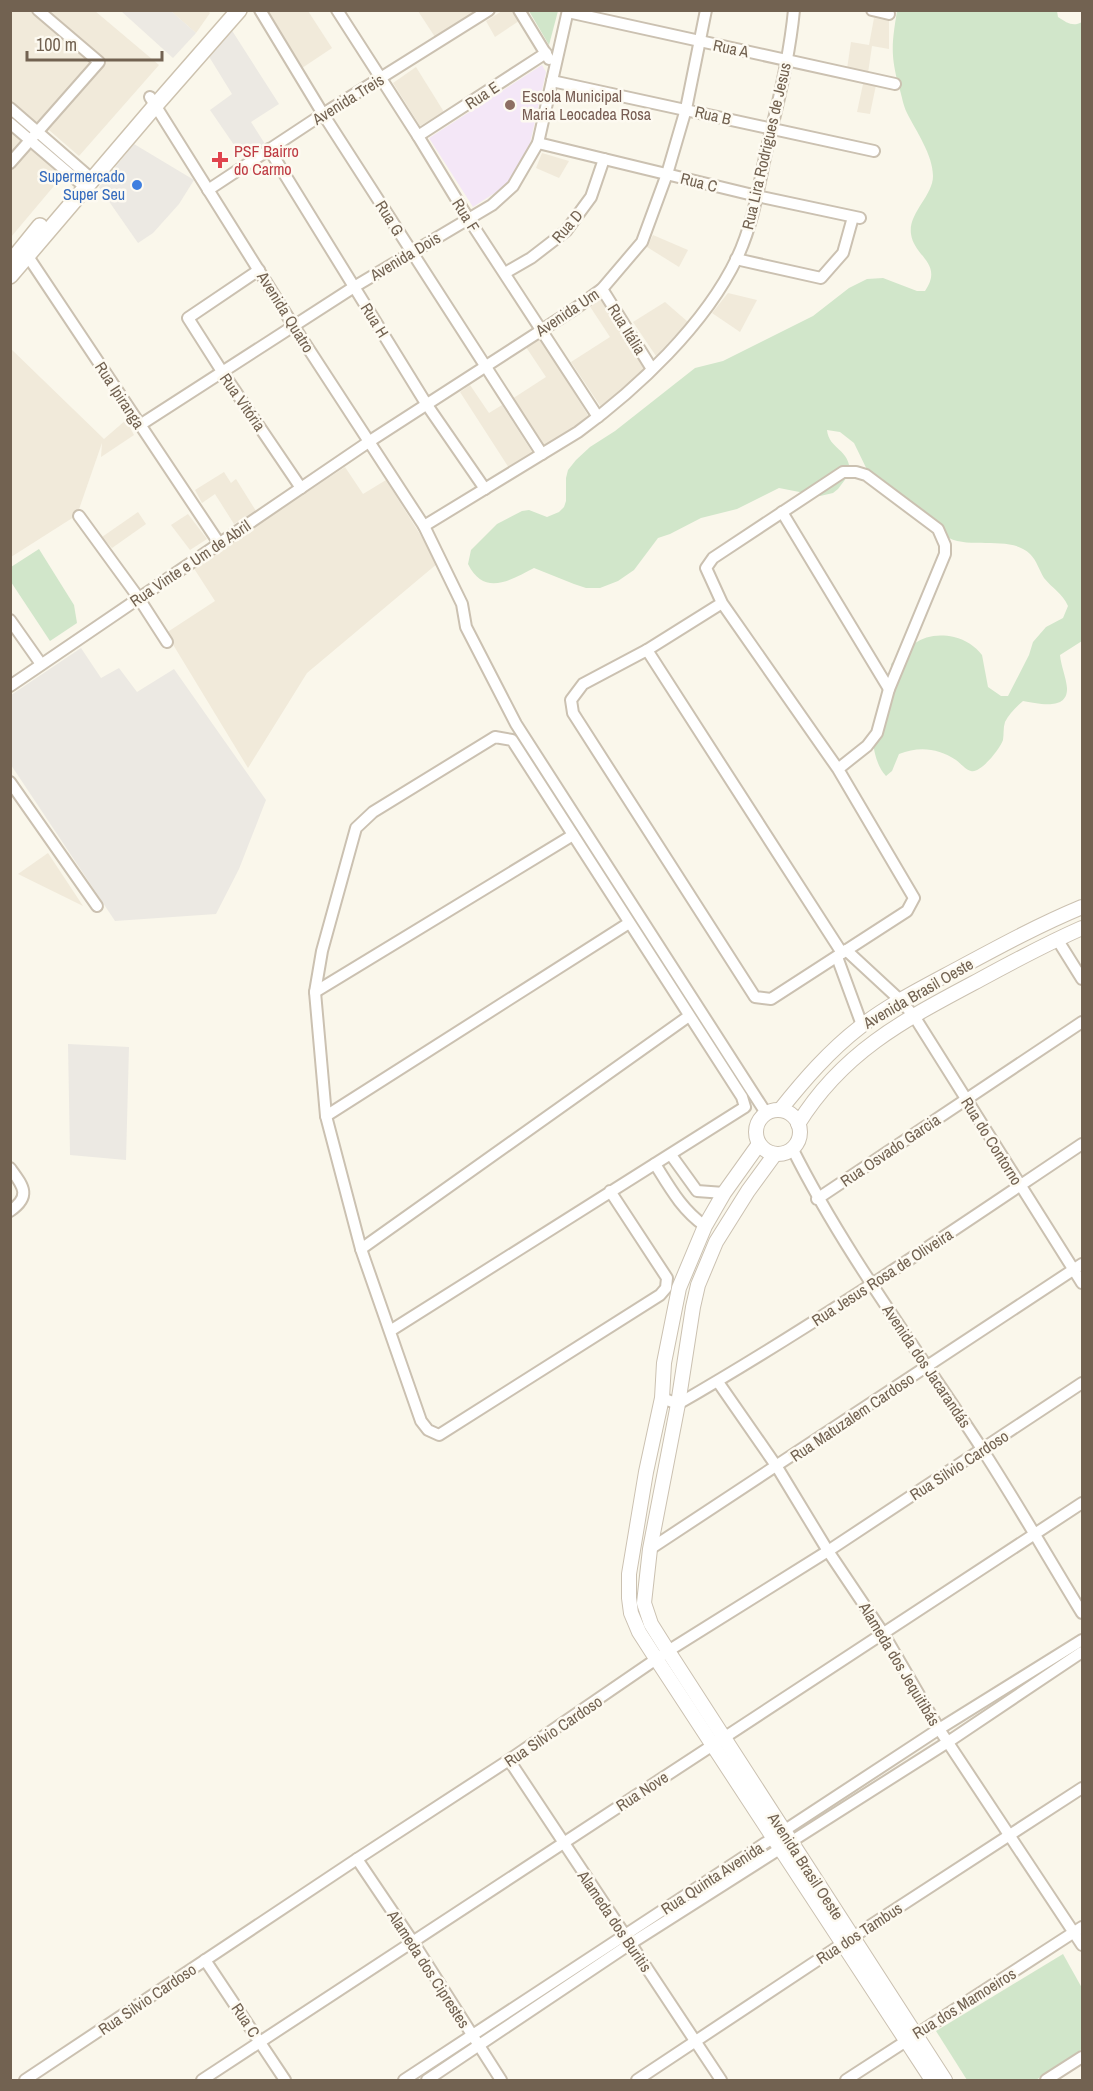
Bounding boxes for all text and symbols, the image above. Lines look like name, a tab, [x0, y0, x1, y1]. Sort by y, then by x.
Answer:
scale bar	[27, 24, 162, 62]
text: 100 m	[36, 32, 77, 57]
street label: Rua A	[711, 34, 751, 63]
street label: Rua Lira Rodrigues de Jesus	[736, 60, 796, 232]
street label: Avenida Treis	[307, 68, 388, 130]
street label: Rua E	[461, 76, 503, 114]
place label: Escola Municipal Maria Leocadea Rosa	[522, 85, 652, 125]
marker: Escola Municipal Maria Leocadea Rosa	[503, 98, 517, 112]
street label: Rua B	[693, 100, 733, 130]
place label: PSF Bairro do Carmo	[234, 140, 299, 180]
marker: PSF Bairro do Carmo	[211, 151, 229, 169]
place label: Supermercado Super Seu	[39, 165, 125, 205]
street label: Rua C	[678, 167, 720, 197]
marker: Supermercado Super Seu	[130, 178, 144, 192]
street label: Rua F	[447, 194, 485, 236]
street label: Rua G	[371, 196, 409, 240]
street label: Rua D	[546, 205, 588, 247]
street label: Avenida Dois	[365, 226, 444, 286]
street label: Avenida Quatro	[252, 266, 320, 357]
street label: Avenida Um	[530, 283, 603, 342]
street label: Rua H	[356, 298, 394, 342]
street label: Rua Itália	[603, 299, 652, 359]
street label: Rua Ipiranga	[90, 357, 150, 433]
street label: Rua Vitória	[215, 369, 271, 436]
street label: Rua Vinte e Um de Abril	[125, 514, 255, 612]
street label: Avenida Brasil Oeste	[858, 953, 977, 1034]
street label: Rua do Contorno	[956, 1093, 1028, 1189]
street label: Rua Osvado Garcia	[836, 1108, 945, 1192]
street label: Rua Jesus Rosa de Oliveira	[807, 1223, 957, 1331]
street label: Avenida dos Jacarandás	[877, 1299, 976, 1432]
street label: Rua Matuzalem Cardoso	[786, 1367, 918, 1467]
street label: Rua Silvio Cardoso	[905, 1425, 1013, 1505]
street label: Alameda dos Jequitibás	[854, 1597, 946, 1730]
street label: Rua Silvio Cardoso	[500, 1690, 606, 1772]
street label: Rua Nove	[612, 1766, 672, 1816]
street label: Avenida Brasil Oeste	[763, 1807, 849, 1924]
street label: Rua Quinta Avenida	[657, 1836, 768, 1919]
street label: Alameda dos Buritis	[572, 1865, 657, 1976]
street label: Rua dos Tambus	[812, 1897, 906, 1969]
street label: Alameda dos Ciprestes	[382, 1905, 475, 2032]
street label: Rua Silvio Cardoso	[94, 1958, 200, 2040]
street label: Rua dos Mamoeiros	[908, 1962, 1020, 2044]
street label: Rua C	[226, 1998, 266, 2042]

